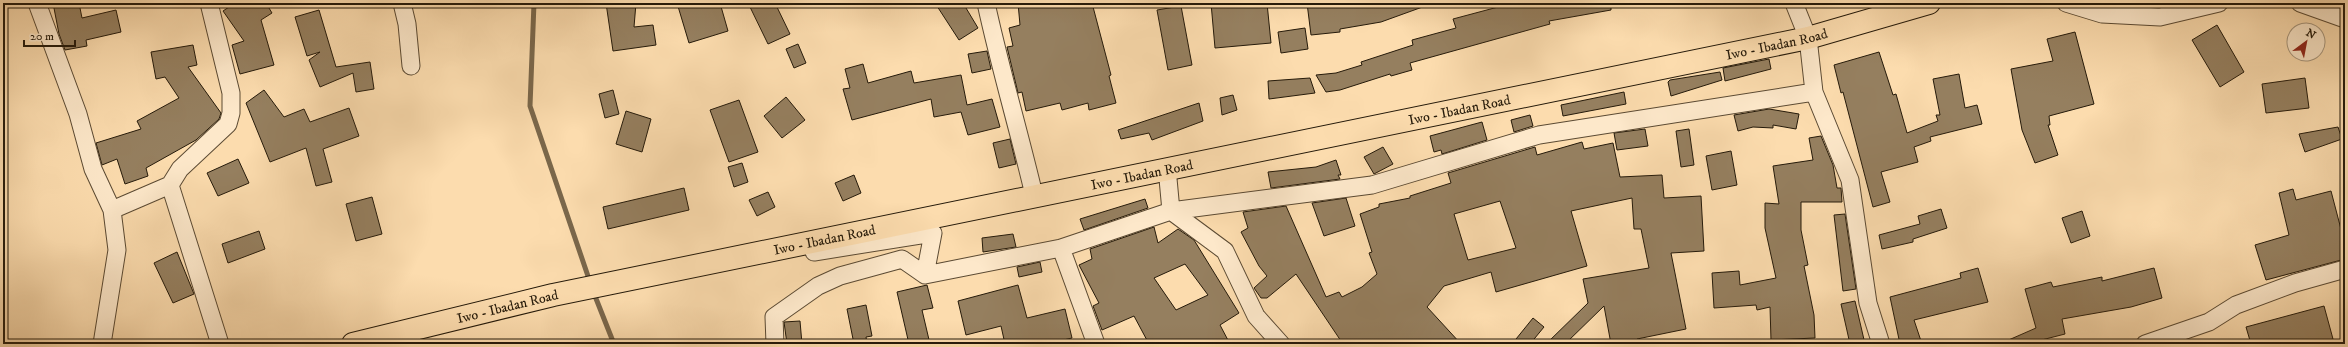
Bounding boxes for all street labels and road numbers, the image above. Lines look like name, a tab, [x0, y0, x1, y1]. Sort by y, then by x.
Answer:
street label: Iwo - Ibadan Road	[1724, 25, 1830, 65]
street label: Iwo - Ibadan Road	[1407, 91, 1512, 130]
street label: Iwo - Ibadan Road	[1090, 156, 1195, 195]
street label: Iwo - Ibadan Road	[772, 221, 877, 260]
street label: Iwo - Ibadan Road	[455, 286, 560, 328]

